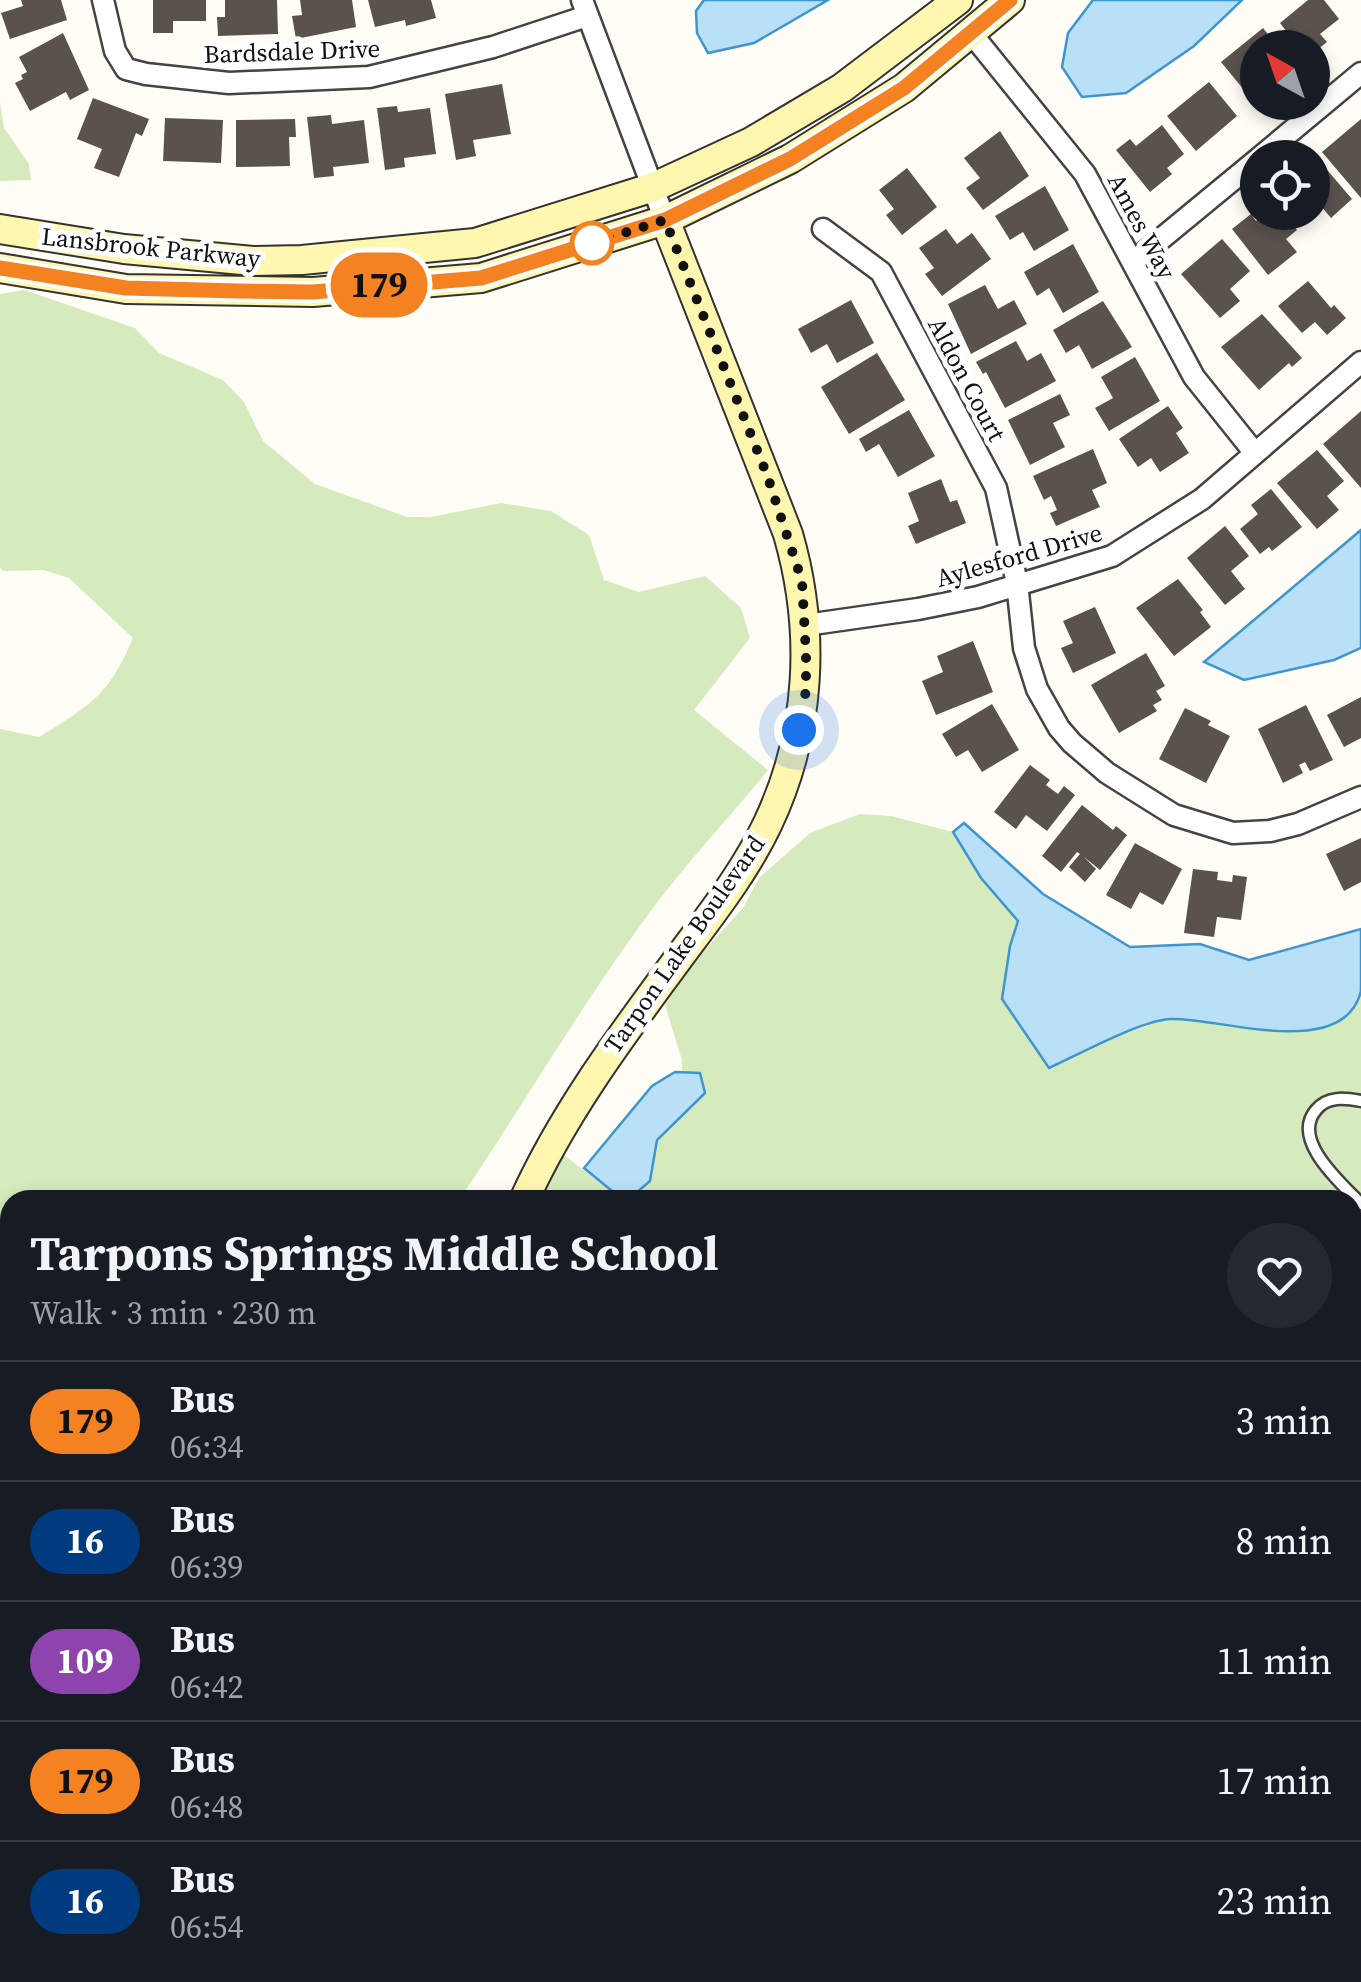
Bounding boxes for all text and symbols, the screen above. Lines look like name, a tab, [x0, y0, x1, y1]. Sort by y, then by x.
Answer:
north arrow	[1240, 30, 1330, 120]
map controls	[1240, 30, 1330, 230]
street label: Bardsdale Drive	[203, 31, 381, 71]
button: locate	[1240, 140, 1330, 230]
street label: Ames Way	[1100, 167, 1184, 285]
street label: Lansbrook Parkway	[40, 219, 262, 275]
unlabelled marker	[571, 222, 613, 264]
line badge: 179	[322, 252, 436, 318]
text: 179	[351, 261, 407, 309]
street label: Aldon Court	[920, 311, 1014, 448]
street label: Aylesford Drive	[932, 515, 1106, 595]
your location	[774, 705, 824, 755]
street label: Tarpon Lake Boulevard	[596, 828, 772, 1060]
text: Tarpons Springs Middle School	[30, 1220, 719, 1286]
button: heart	[1227, 1223, 1332, 1328]
text: Walk · 3 min · 230 m	[30, 1291, 316, 1335]
text: Bus	[170, 1373, 235, 1425]
text: 3 min	[1236, 1395, 1332, 1447]
text: 179	[57, 1397, 113, 1445]
text: 06:34	[170, 1425, 244, 1469]
text: Bus	[170, 1493, 235, 1545]
text: 8 min	[1236, 1515, 1332, 1567]
text: 16	[66, 1517, 104, 1565]
text: 06:39	[170, 1545, 244, 1589]
text: Bus	[170, 1613, 235, 1665]
text: 11 min	[1217, 1635, 1332, 1687]
text: 109	[57, 1637, 113, 1685]
text: 06:42	[170, 1665, 244, 1709]
text: Bus	[170, 1733, 235, 1785]
text: 17 min	[1217, 1755, 1332, 1807]
text: 179	[57, 1757, 113, 1805]
text: 06:48	[170, 1785, 244, 1829]
text: Bus	[170, 1853, 235, 1905]
text: 23 min	[1217, 1875, 1332, 1927]
text: 16	[66, 1877, 104, 1925]
text: 06:54	[170, 1905, 244, 1949]

